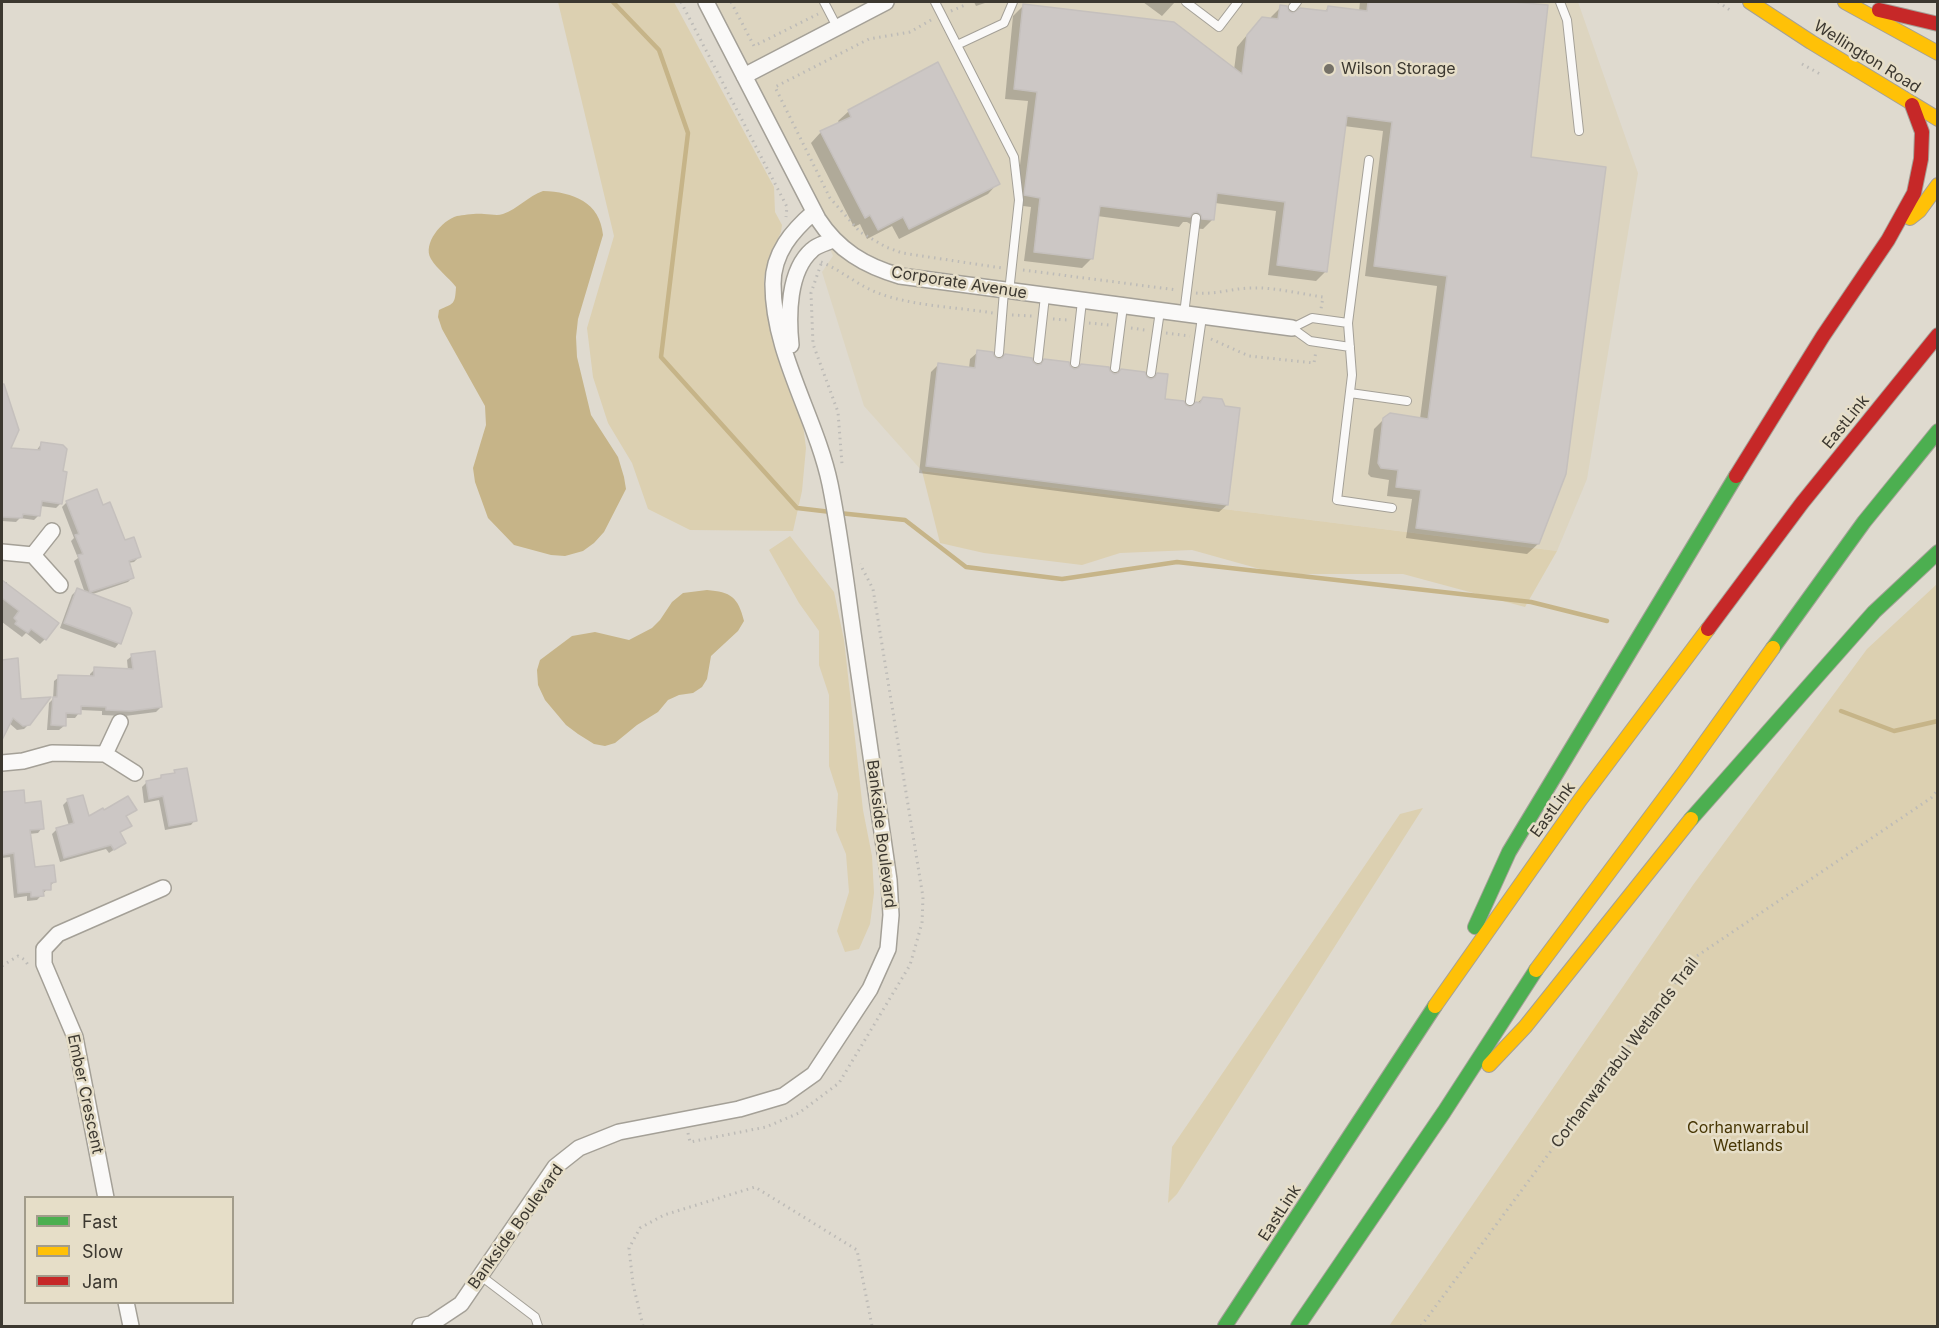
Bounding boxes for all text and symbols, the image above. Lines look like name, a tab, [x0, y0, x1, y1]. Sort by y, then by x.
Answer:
street label: Wellington Road	[1810, 16, 1924, 98]
place label: Wilson Storage	[1341, 59, 1456, 79]
marker: Wilson Storage	[1322, 62, 1336, 76]
street label: Corporate Avenue	[890, 263, 1028, 303]
street label: EastLink	[1819, 391, 1873, 453]
street label: Bankside Boulevard	[862, 759, 900, 909]
street label: EastLink	[1527, 779, 1579, 841]
street label: Corhanwarrabul Wetlands Trail	[1547, 954, 1703, 1152]
street label: Ember Crescent	[63, 1033, 107, 1155]
park label: Corhanwarrabul Wetlands	[1687, 1118, 1809, 1156]
street label: Bankside Boulevard	[464, 1161, 568, 1293]
street label: EastLink	[1255, 1181, 1305, 1245]
legend	[24, 1196, 234, 1304]
text: Fast	[82, 1211, 118, 1232]
text: Slow	[82, 1241, 123, 1262]
text: Jam	[82, 1271, 118, 1292]

